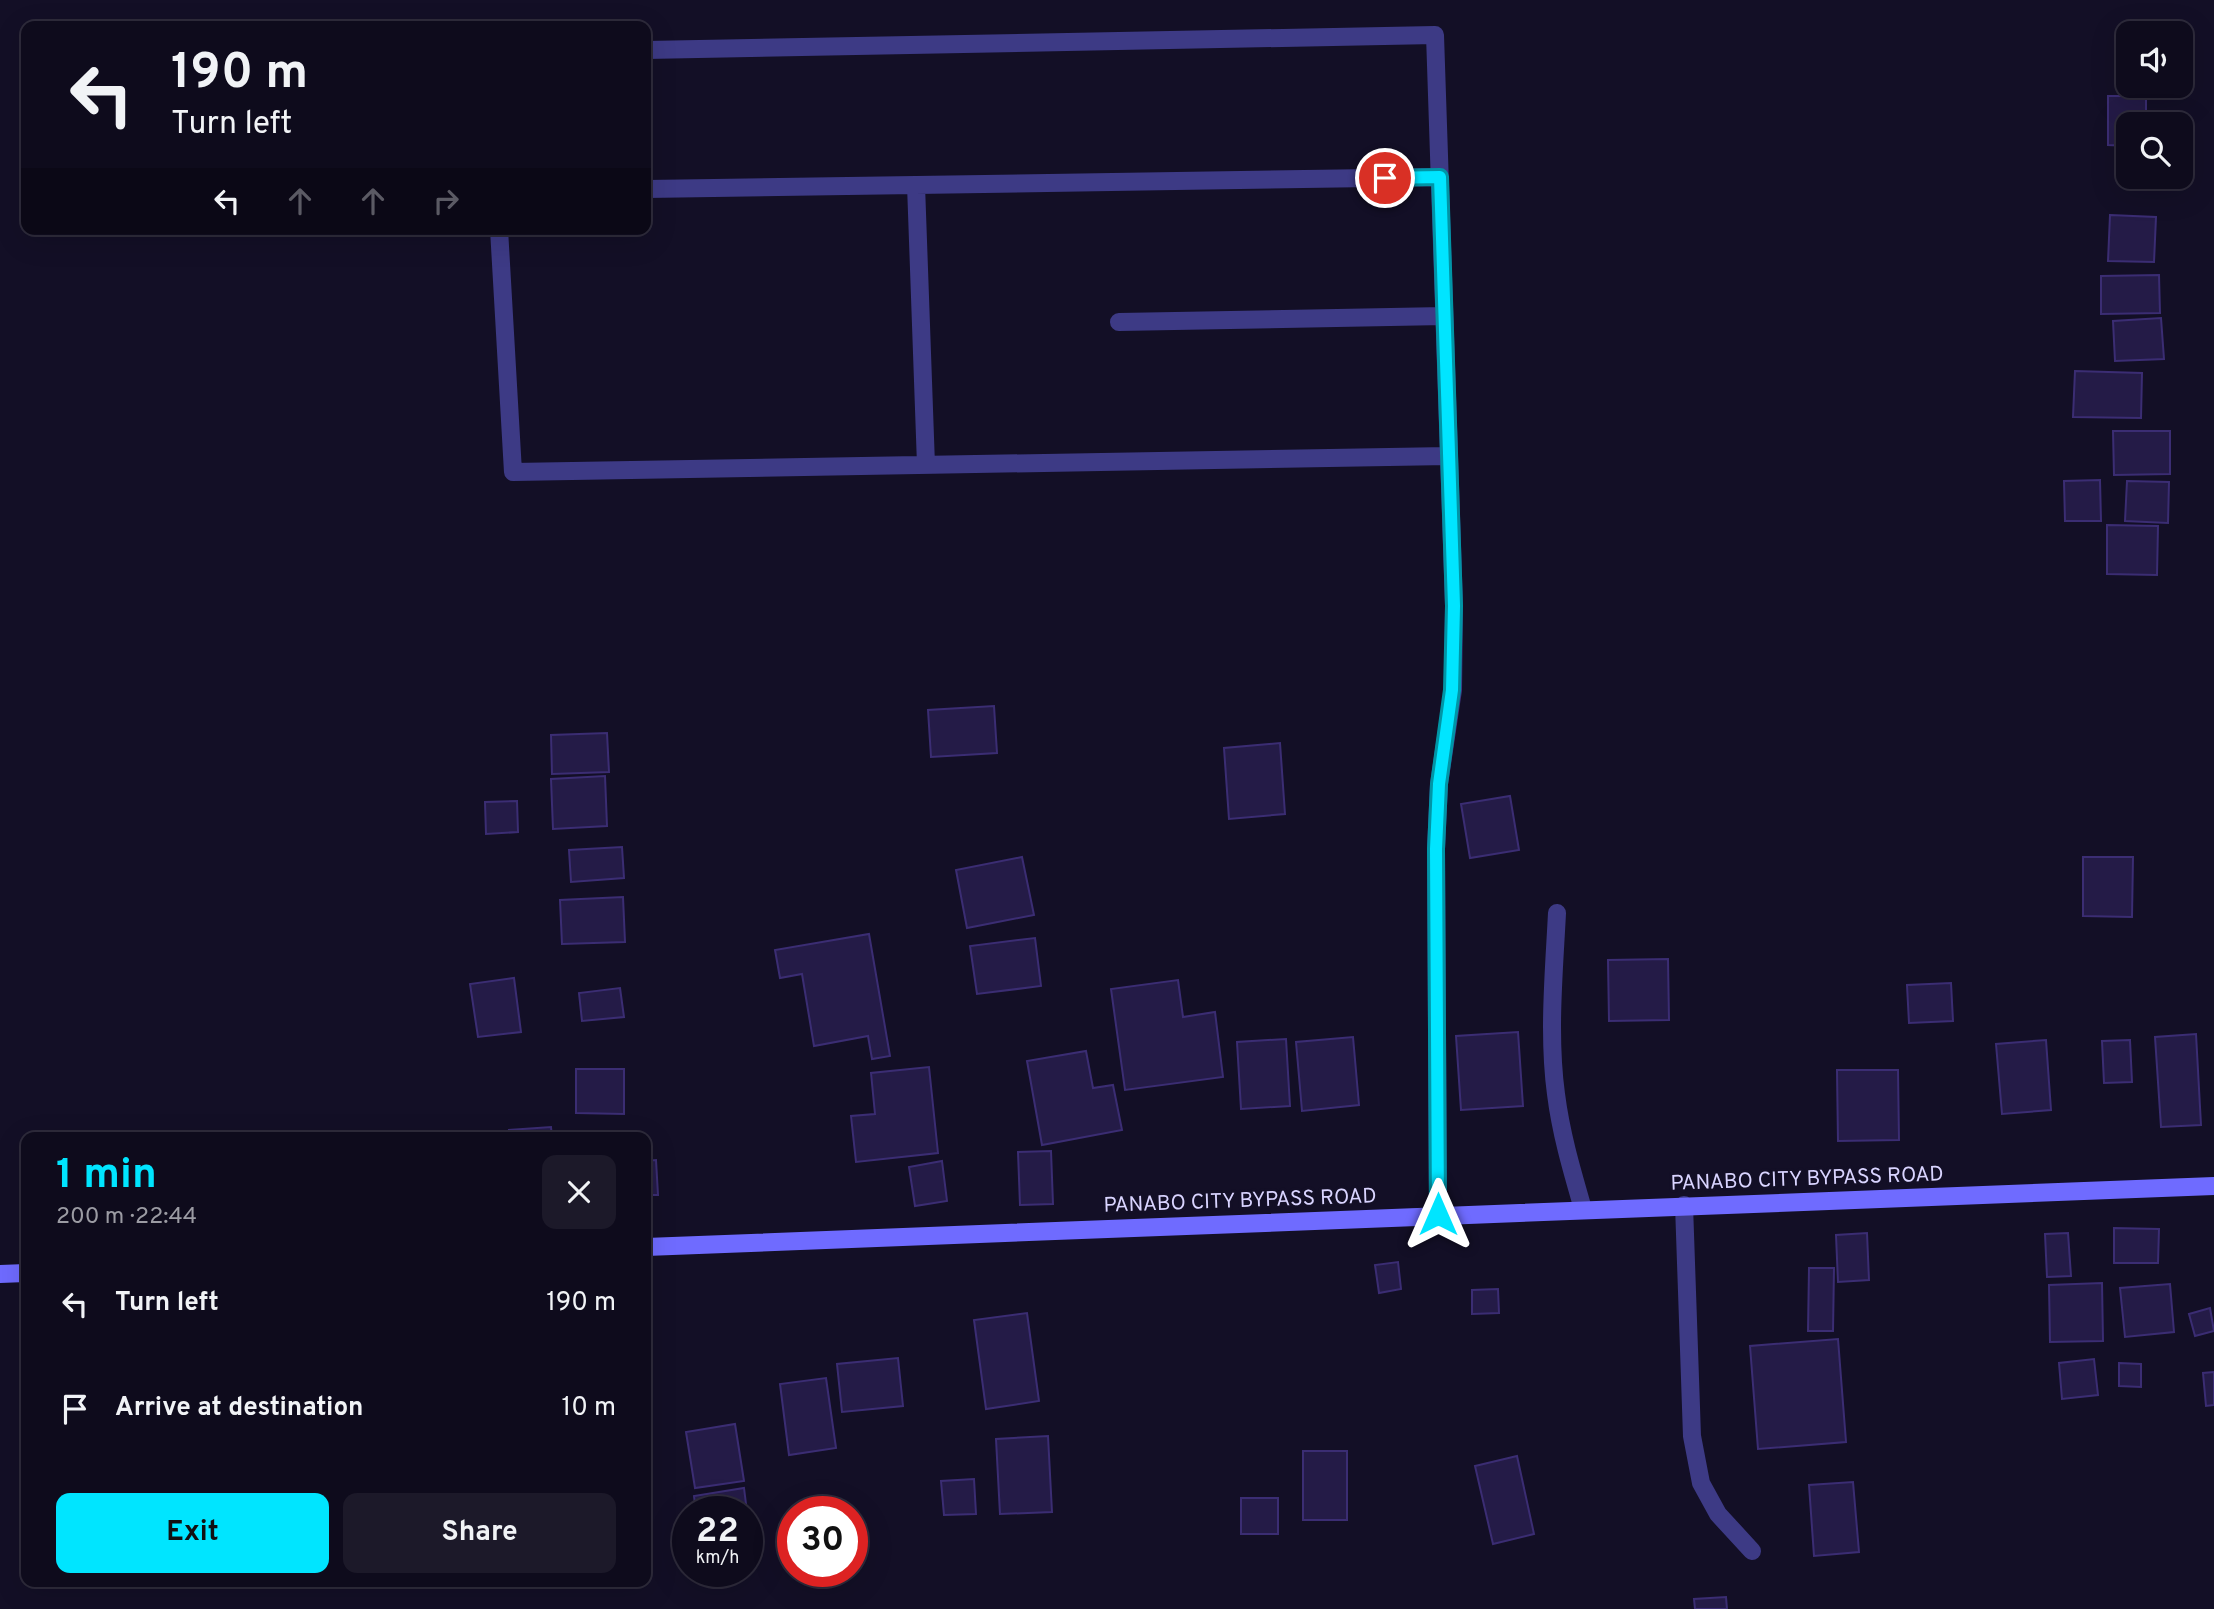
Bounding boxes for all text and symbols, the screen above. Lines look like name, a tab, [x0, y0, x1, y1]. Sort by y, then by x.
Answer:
map controls	[2116, 21, 2193, 189]
button: sound	[2116, 21, 2193, 98]
text: 190 m	[171, 44, 308, 106]
icon: left	[56, 49, 147, 140]
text: Turn left	[171, 105, 292, 145]
button: search	[2116, 112, 2193, 189]
pin	[1355, 148, 1415, 208]
icon: arrive	[1366, 159, 1404, 197]
icon: left	[208, 182, 246, 220]
icon: ahead	[281, 182, 319, 220]
icon: ahead	[354, 182, 392, 220]
icon: right	[427, 182, 465, 220]
text: 1 min	[56, 1150, 157, 1203]
button: close	[542, 1155, 616, 1229]
street label: PANABO CITY BYPASS ROAD	[1670, 1161, 1944, 1198]
position arrow	[1401, 1177, 1475, 1251]
street label: PANABO CITY BYPASS ROAD	[1103, 1183, 1377, 1220]
text: 200 m · 22:44	[56, 1203, 197, 1232]
icon: left	[56, 1285, 94, 1323]
text: Turn left	[115, 1287, 219, 1320]
text: 190 m	[546, 1287, 616, 1320]
icon: arrive	[56, 1390, 94, 1428]
text: Arrive at destination	[115, 1392, 363, 1425]
text: 10 m	[561, 1392, 616, 1425]
button: Exit	[56, 1493, 329, 1573]
button: Share	[343, 1493, 616, 1573]
speed limit sign: 30	[777, 1496, 868, 1587]
text: 22	[696, 1510, 739, 1554]
text: km/h	[696, 1547, 739, 1570]

